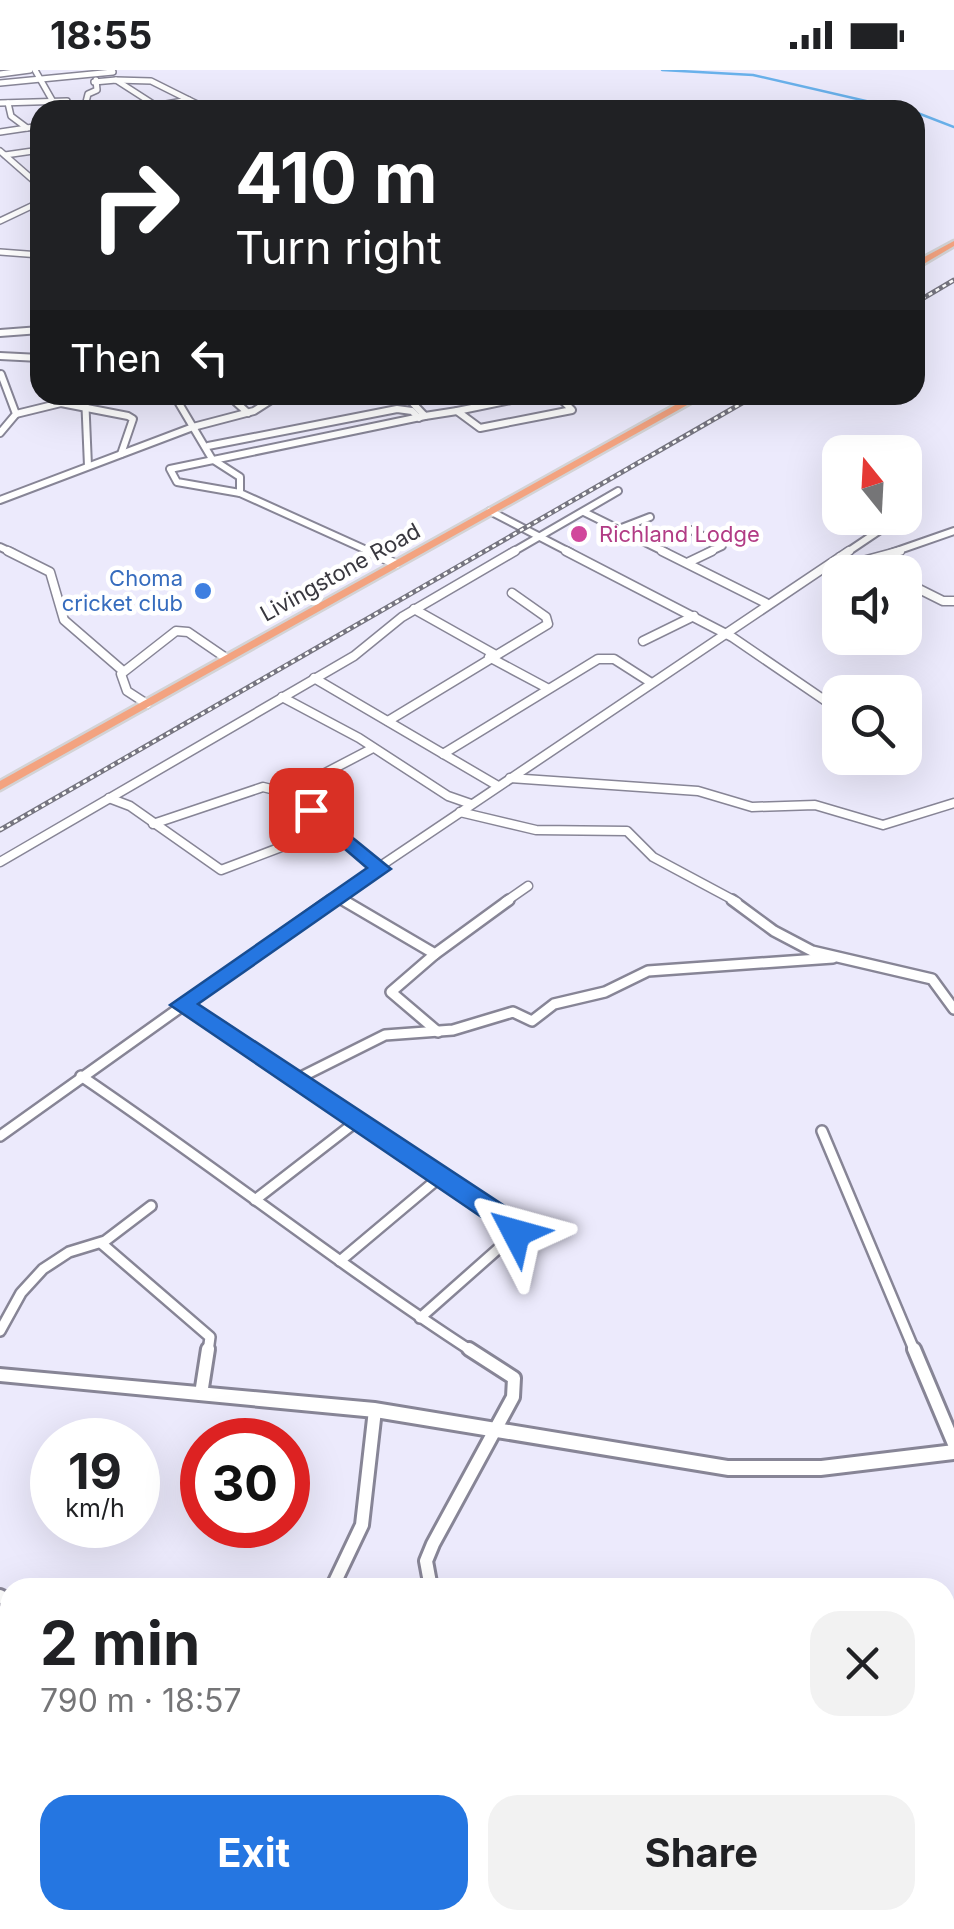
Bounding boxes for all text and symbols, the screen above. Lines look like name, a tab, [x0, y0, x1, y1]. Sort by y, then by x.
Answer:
text: 18:55	[50, 12, 152, 58]
text: 410 m	[235, 135, 438, 220]
icon: right	[70, 140, 200, 270]
text: Turn right	[235, 220, 442, 275]
icon: left	[182, 330, 237, 385]
text: Then	[70, 335, 162, 381]
north arrow	[822, 435, 922, 535]
map controls	[822, 435, 922, 775]
street label: Livingstone Road	[255, 517, 425, 627]
place label: Richland Lodge	[599, 521, 760, 547]
marker: Richland Lodge	[568, 523, 590, 545]
button: sound	[822, 555, 922, 655]
place label: Choma cricket club	[62, 565, 183, 616]
marker: Choma cricket club	[192, 580, 214, 602]
button: search	[822, 675, 922, 775]
pin	[269, 768, 354, 853]
icon: arrive	[284, 783, 339, 838]
position arrow	[464, 1181, 568, 1285]
speed limit sign: 30	[180, 1418, 310, 1548]
text: 19	[68, 1441, 122, 1501]
text: km/h	[65, 1493, 125, 1523]
text: 2 min	[40, 1607, 200, 1679]
button: close	[810, 1611, 915, 1716]
text: 790 m · 18:57	[40, 1681, 242, 1720]
button: Exit	[40, 1795, 468, 1910]
button: Share	[488, 1795, 915, 1910]

